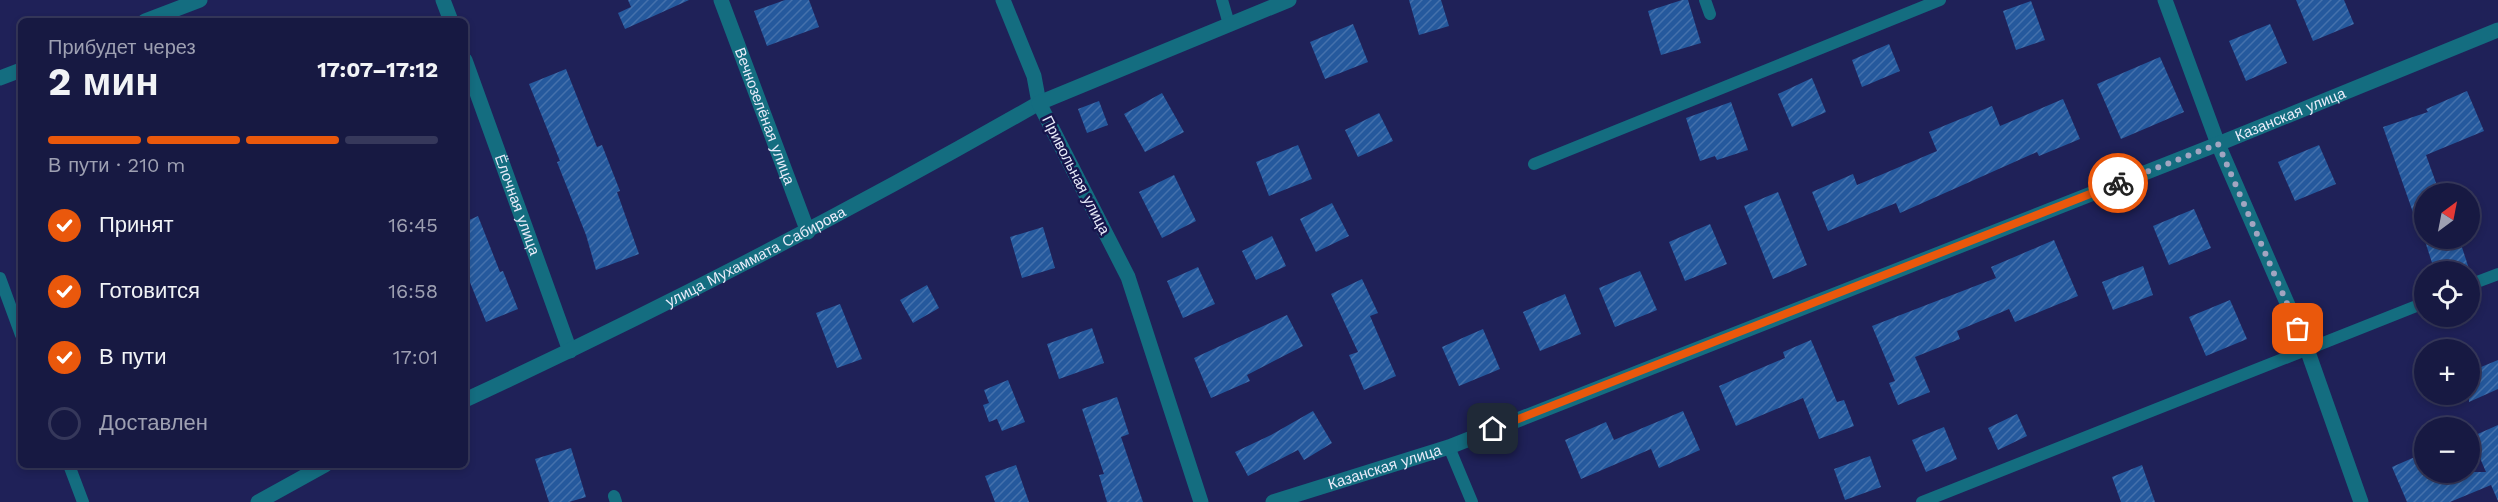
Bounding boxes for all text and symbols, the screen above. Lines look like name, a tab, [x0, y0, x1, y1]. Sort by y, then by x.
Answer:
text: Прибудет через	[48, 35, 196, 59]
street label: Вечнозелёная улица	[731, 45, 799, 188]
text: 17:07–17:12	[317, 57, 438, 82]
text: 2 мин	[48, 59, 159, 104]
street label: Казанская улица	[2232, 84, 2349, 145]
street label: Привольная улица	[1038, 113, 1114, 238]
street label: Ёлочная улица	[491, 152, 544, 258]
text: В пути · 210 m	[48, 153, 185, 177]
courier	[2088, 153, 2148, 213]
icon: bike	[2102, 167, 2135, 200]
north arrow	[2414, 183, 2480, 249]
map controls	[2414, 183, 2480, 483]
street label: улица Мухаммата Сабирова	[663, 202, 849, 311]
icon: check	[48, 209, 81, 242]
text: Принят	[99, 212, 173, 237]
text: 16:45	[388, 213, 438, 237]
button: locate	[2414, 261, 2480, 327]
icon: check	[48, 275, 81, 308]
text: Готовится	[99, 278, 200, 303]
text: 16:58	[388, 279, 438, 303]
pin	[2272, 303, 2323, 354]
icon: bag	[2281, 312, 2314, 345]
button: +	[2414, 339, 2480, 405]
icon: check	[48, 341, 81, 374]
text: В пути	[99, 344, 166, 369]
text: 17:01	[393, 345, 438, 369]
pin	[1467, 403, 1518, 454]
text: Доставлен	[99, 410, 208, 435]
icon: home	[1476, 412, 1509, 445]
button: −	[2414, 417, 2480, 483]
street label: Казанская улица	[1326, 441, 1444, 493]

